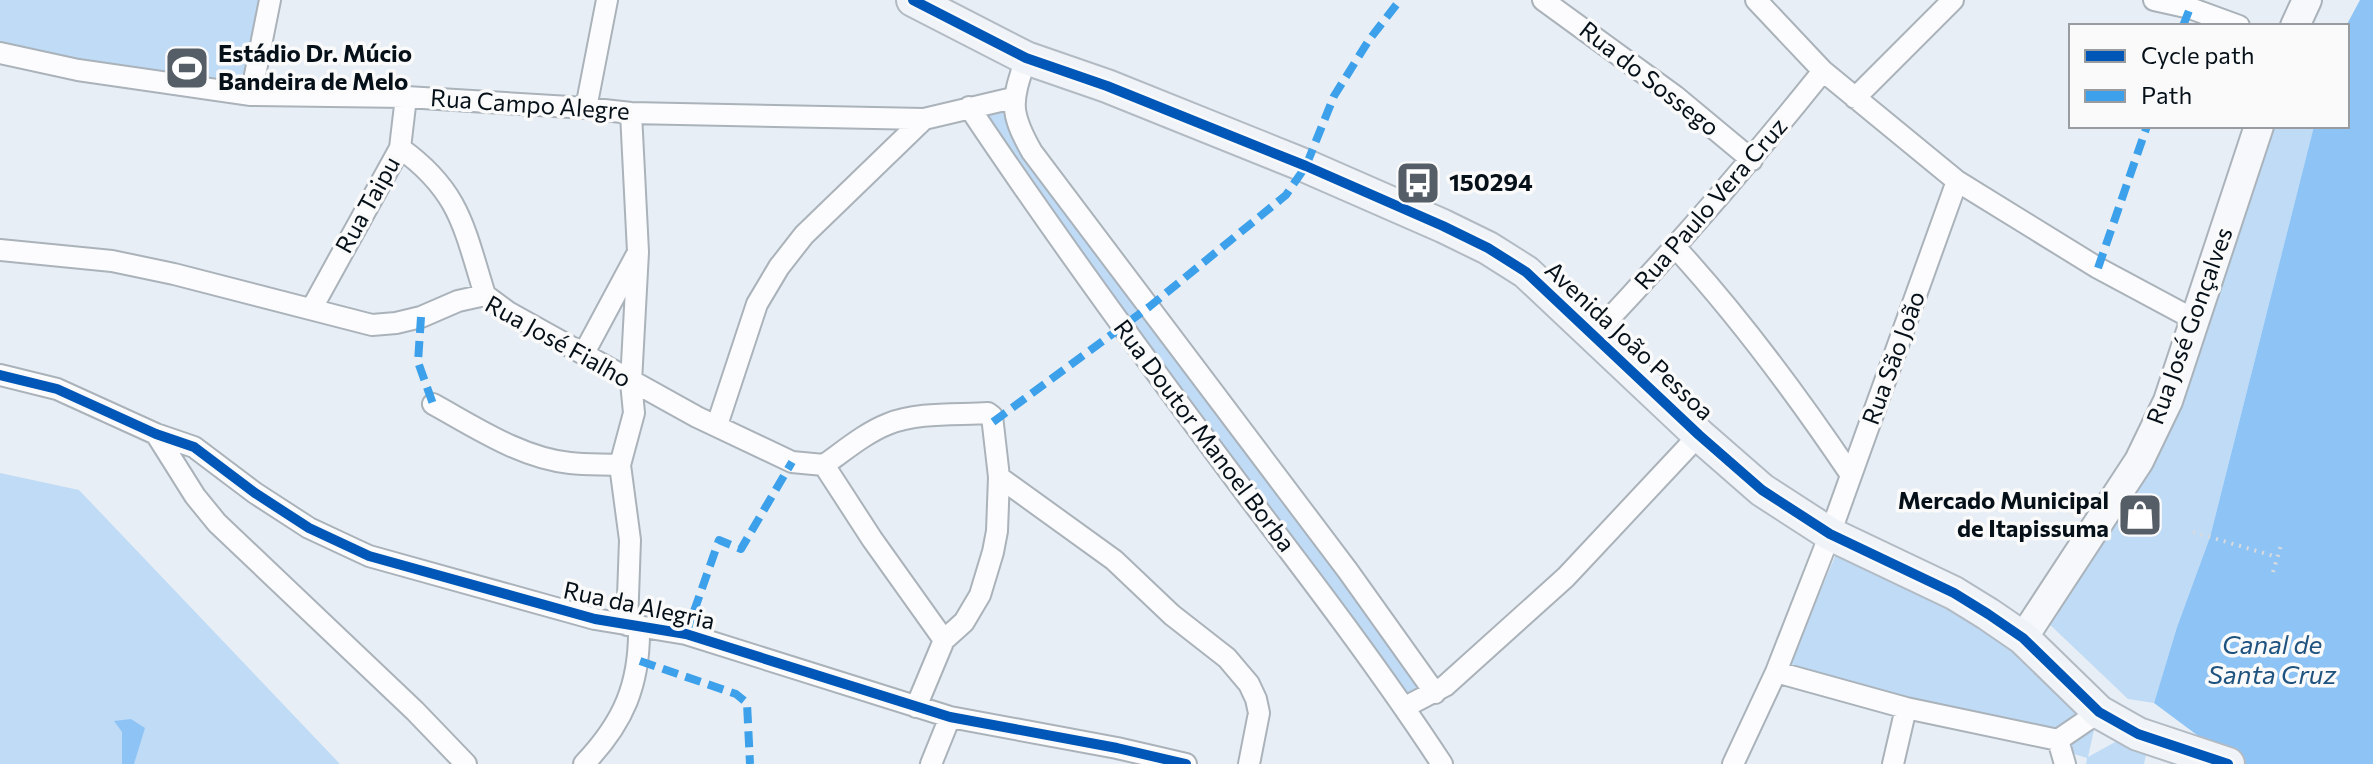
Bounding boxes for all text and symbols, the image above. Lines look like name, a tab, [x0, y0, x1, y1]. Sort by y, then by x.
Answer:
street label: Rua do Sossego	[1574, 14, 1725, 141]
legend	[2069, 24, 2349, 128]
place label: Estádio Dr. Múcio Bandeira de Melo	[218, 38, 412, 95]
text: Cycle path	[2141, 40, 2255, 69]
sports icon: Estádio Dr. Múcio Bandeira de Melo	[163, 44, 211, 92]
text: Path	[2141, 80, 2192, 109]
street label: Rua Campo Alegre	[429, 82, 631, 125]
street label: Rua Paulo Vera Cruz	[1627, 111, 1792, 295]
street label: Rua Taipu	[328, 151, 405, 258]
bus stop icon: 150294	[1394, 159, 1442, 207]
place label: 150294	[1449, 167, 1533, 196]
street label: Rua José Gonçalves	[2139, 223, 2238, 428]
street label: Avenida João Pessoa	[1540, 254, 1720, 425]
street label: Rua São João	[1855, 287, 1930, 428]
street label: Rua José Fialho	[481, 289, 637, 393]
street label: Rua Doutor Manoel Borba	[1108, 313, 1302, 557]
place label: Mercado Municipal de Itapissuma	[1898, 485, 2109, 542]
shop icon: Mercado Municipal de Itapissuma	[2116, 491, 2164, 539]
street label: Rua da Alegria	[561, 574, 718, 635]
water label: Canal de Santa Cruz	[2208, 628, 2336, 689]

